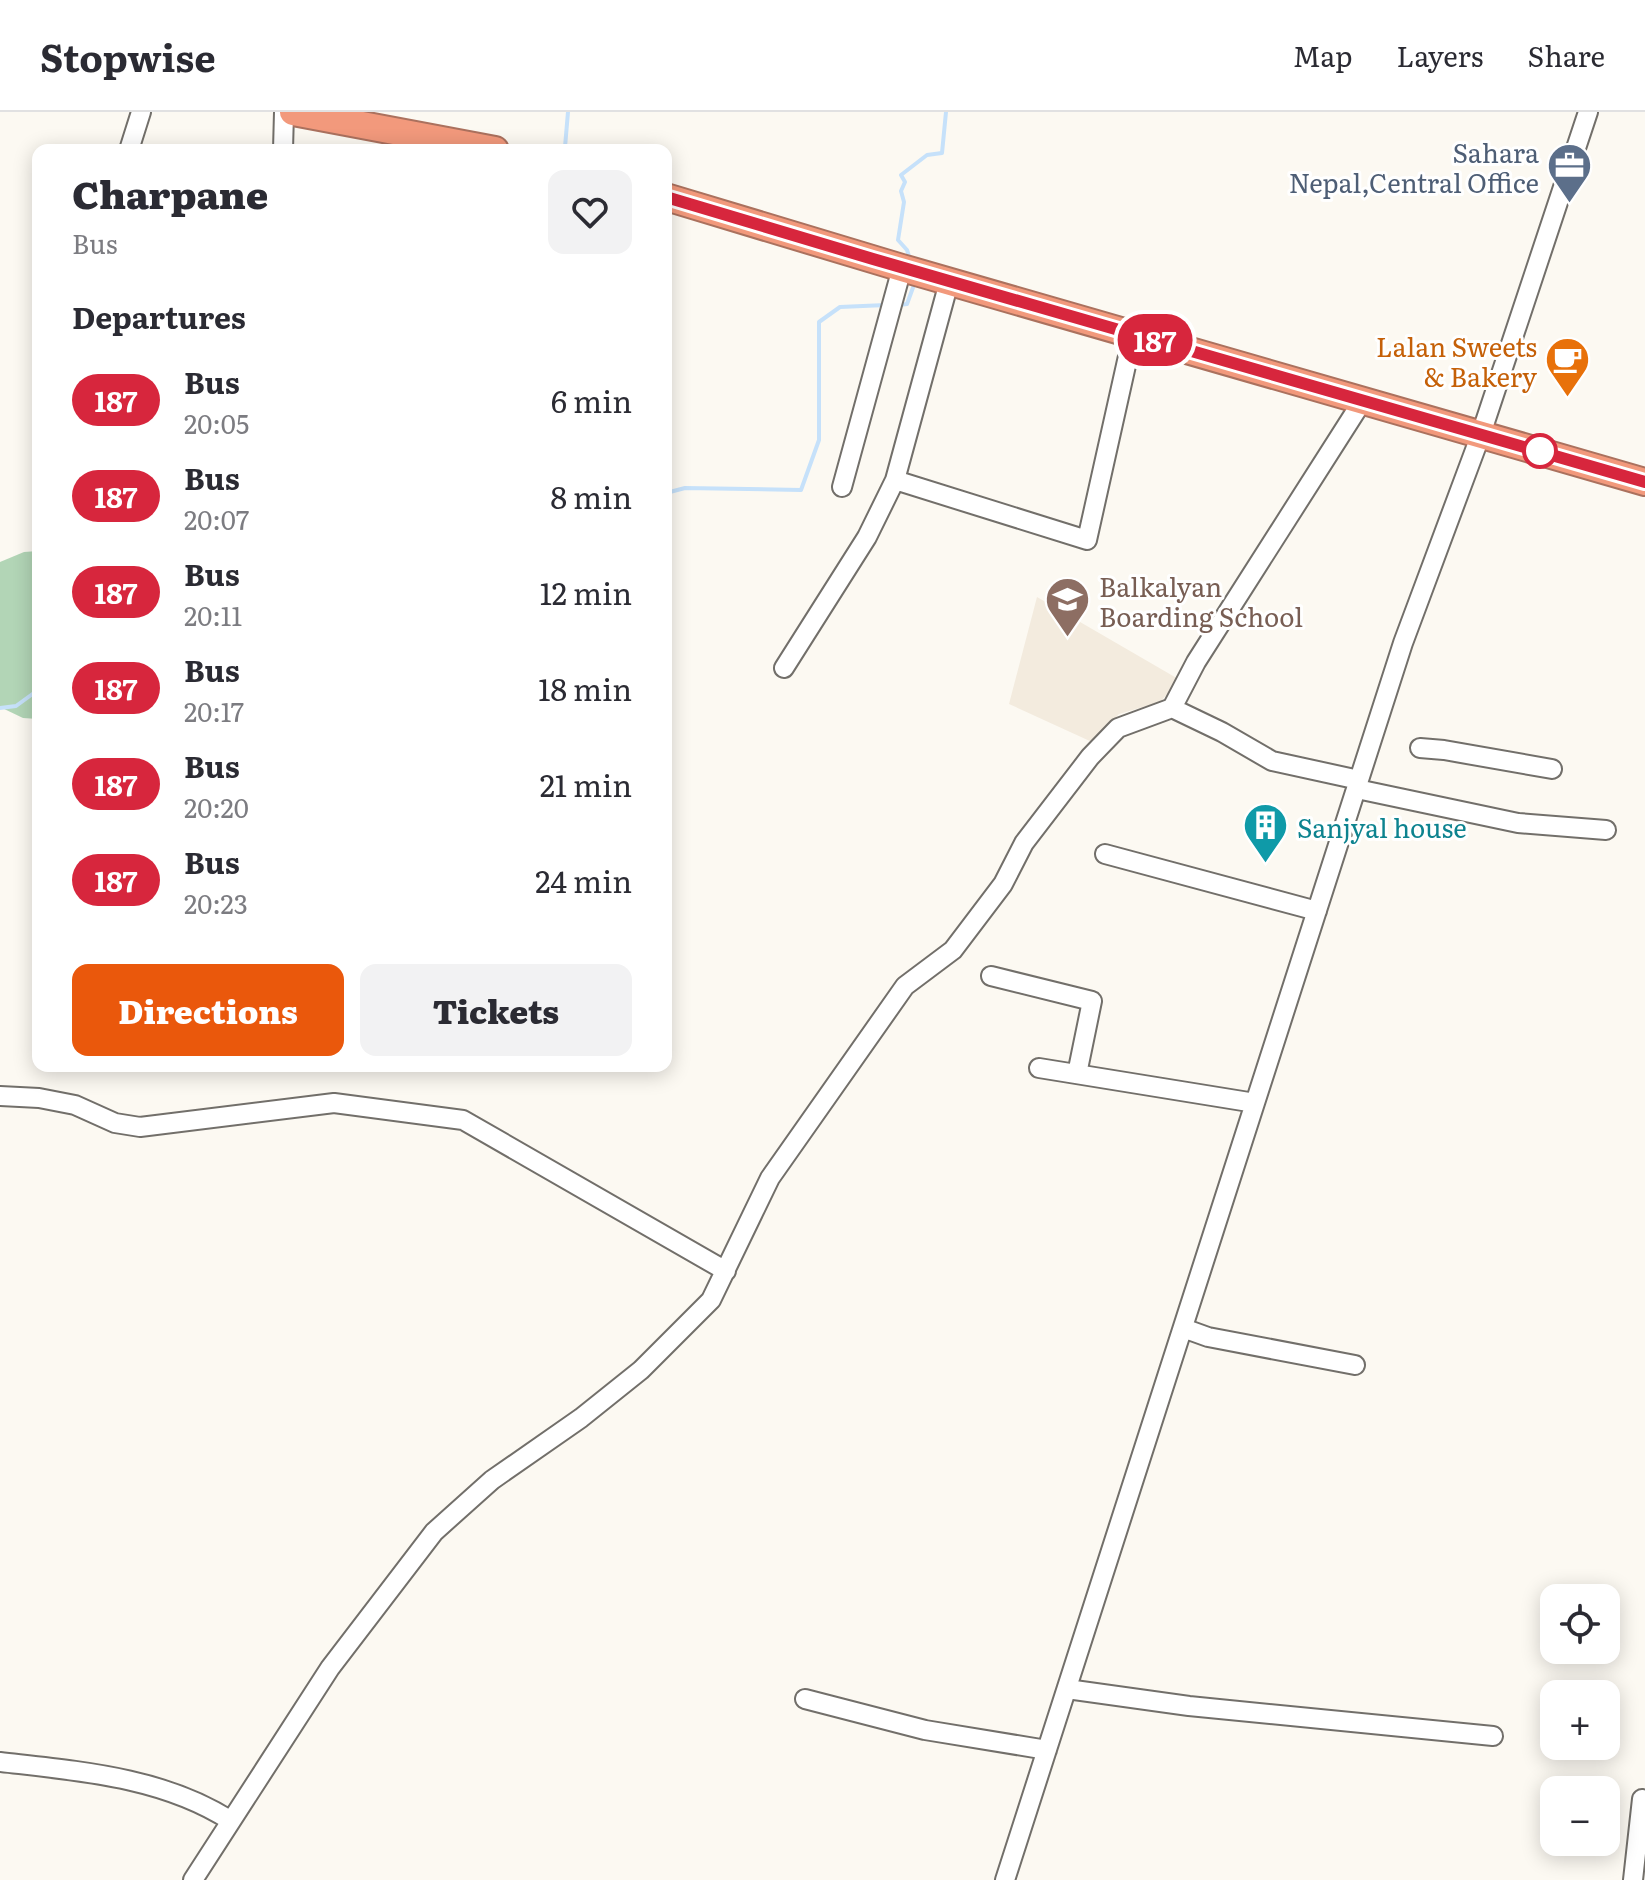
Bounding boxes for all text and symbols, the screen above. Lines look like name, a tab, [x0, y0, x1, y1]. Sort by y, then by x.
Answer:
text: Stopwise	[40, 27, 216, 84]
text: Map	[1293, 34, 1352, 76]
text: Layers	[1396, 34, 1483, 76]
text: Share	[1527, 34, 1605, 76]
place label: Sahara Nepal,Central Office	[1289, 132, 1539, 201]
office icon: Sahara Nepal,Central Office	[1546, 142, 1594, 205]
text: Charpane	[72, 164, 268, 221]
button: heart	[548, 170, 632, 254]
text: Bus	[72, 223, 117, 262]
text: Departures	[72, 294, 246, 338]
line badge: 187	[1109, 314, 1201, 366]
text: 187	[1134, 319, 1176, 361]
place label: Lalan Sweets & Bakery	[1376, 326, 1537, 395]
cafe icon: Lalan Sweets & Bakery	[1544, 336, 1592, 399]
text: Bus	[184, 359, 240, 403]
text: 6 min	[551, 378, 632, 422]
text: 187	[95, 379, 137, 421]
text: 20:05	[184, 403, 249, 442]
unlabelled marker	[1523, 434, 1557, 468]
text: Bus	[184, 455, 240, 499]
text: 8 min	[551, 474, 632, 518]
text: 187	[95, 475, 137, 517]
text: 20:07	[184, 499, 249, 538]
text: Bus	[184, 551, 240, 595]
place label: Balkalyan Boarding School	[1099, 566, 1303, 635]
text: 12 min	[540, 570, 632, 614]
text: 187	[95, 571, 137, 613]
school or university icon: Balkalyan Boarding School	[1044, 576, 1092, 639]
text: 20:11	[184, 595, 242, 634]
text: Bus	[184, 647, 240, 691]
text: 18 min	[538, 666, 632, 710]
text: 187	[95, 667, 137, 709]
text: 20:17	[184, 691, 244, 730]
text: Bus	[184, 743, 240, 787]
text: 21 min	[540, 762, 632, 806]
text: 187	[95, 763, 137, 805]
text: 20:20	[184, 787, 249, 826]
building icon: Sanjyal house	[1242, 802, 1290, 865]
place label: Sanjyal house	[1297, 807, 1467, 846]
text: Bus	[184, 839, 240, 883]
text: 24 min	[535, 858, 632, 902]
text: 187	[95, 859, 137, 901]
text: 20:23	[184, 883, 248, 922]
button: Directions	[72, 964, 344, 1056]
button: Tickets	[360, 964, 632, 1056]
map controls	[1540, 1584, 1620, 1856]
button: locate	[1540, 1584, 1620, 1664]
button: +	[1540, 1680, 1620, 1760]
button: −	[1540, 1776, 1620, 1856]

